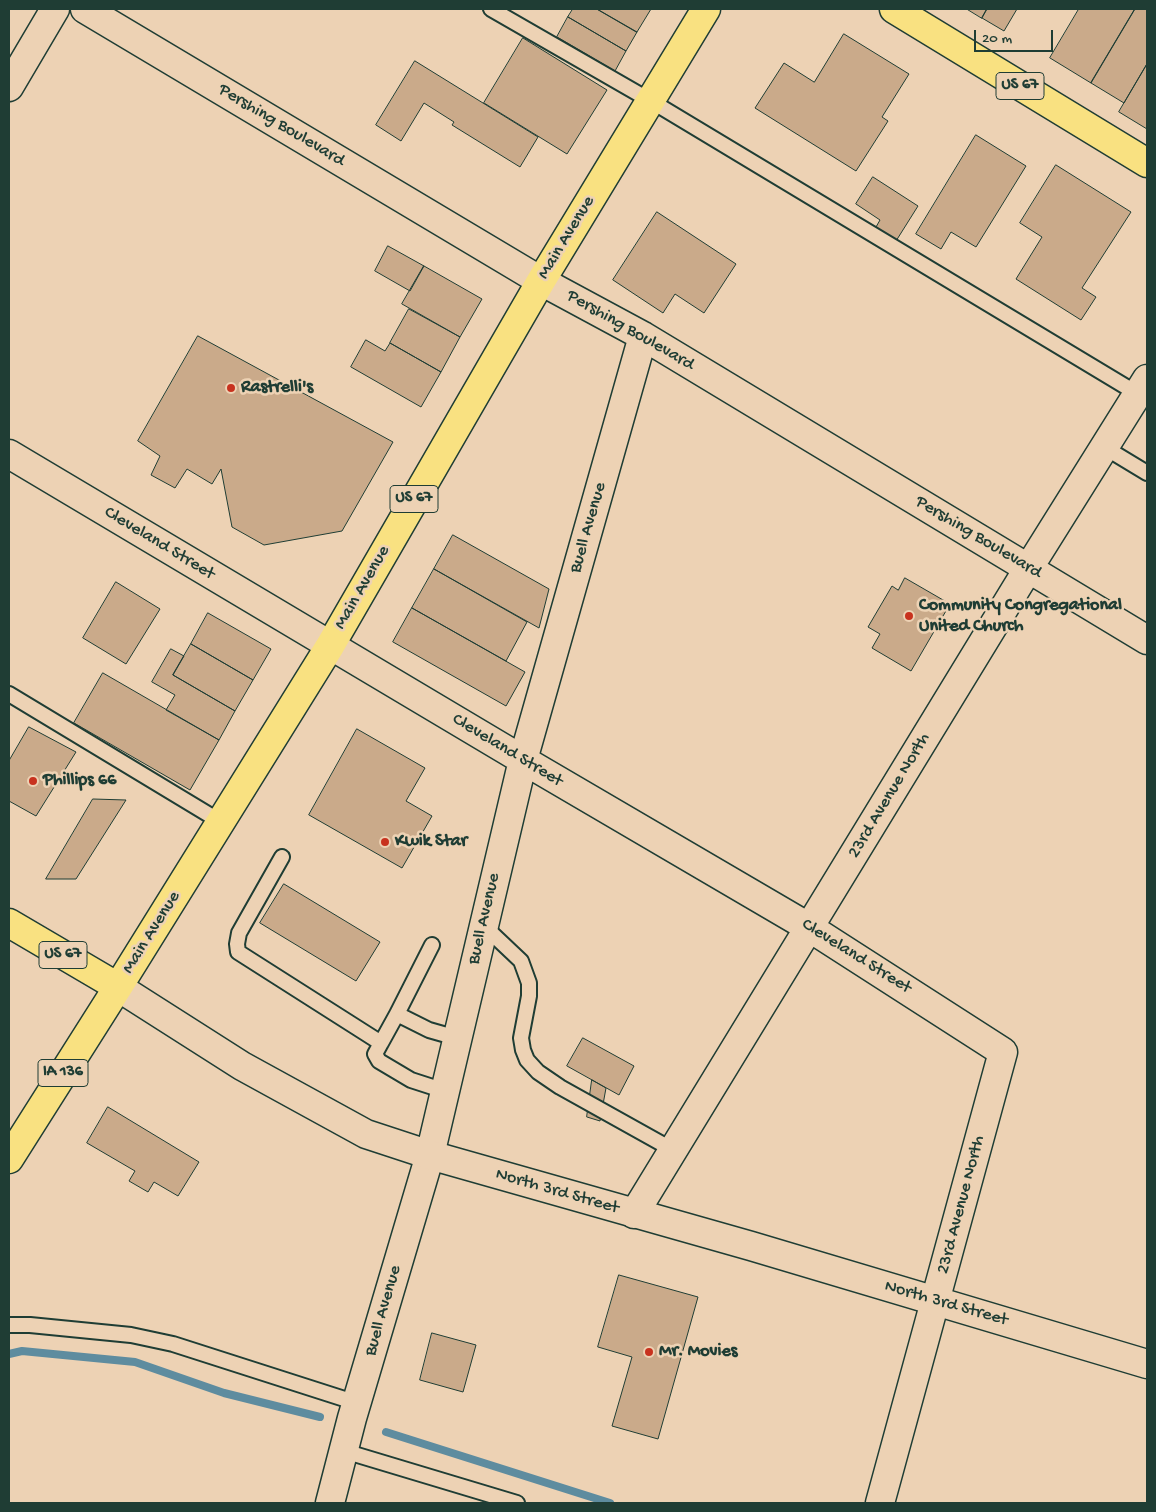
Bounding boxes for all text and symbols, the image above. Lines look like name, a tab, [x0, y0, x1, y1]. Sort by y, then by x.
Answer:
scale bar	[976, 20, 1055, 52]
text: 20 m	[982, 30, 1012, 48]
road number: US 67	[996, 72, 1044, 100]
street label: Pershing Boulevard	[214, 80, 348, 172]
street label: Main Avenue	[534, 192, 600, 284]
street label: Pershing Boulevard	[562, 286, 698, 376]
place label: Rastrelli's	[241, 377, 313, 399]
marker: Rastrelli's	[225, 382, 237, 394]
street label: Buell Avenue	[566, 480, 612, 576]
road number: US 67	[390, 486, 438, 512]
street label: Pershing Boulevard	[911, 492, 1045, 584]
street label: Cleveland Street	[100, 502, 218, 586]
street label: Main Avenue	[330, 542, 396, 634]
place label: Community Congregational United Church	[919, 595, 1122, 638]
marker: Community Congregational United Church	[903, 610, 915, 622]
street label: Cleveland Street	[448, 709, 566, 793]
street label: 23rd Avenue North	[844, 729, 936, 863]
place label: Phillips 66	[43, 770, 116, 792]
marker: Phillips 66	[27, 775, 39, 787]
place label: Kwik Star	[395, 831, 467, 853]
marker: Kwik Star	[379, 836, 391, 848]
street label: Buell Avenue	[464, 871, 506, 967]
street label: Main Avenue	[118, 888, 186, 978]
street label: Cleveland Street	[797, 915, 915, 999]
road number: US 67	[39, 942, 87, 968]
road number: IA 136	[38, 1060, 88, 1086]
street label: 23rd Avenue North	[933, 1134, 991, 1276]
street label: North 3rd Street	[493, 1164, 621, 1220]
street label: Buell Avenue	[361, 1263, 407, 1359]
street label: North 3rd Street	[882, 1276, 1010, 1332]
place label: Mr. Movies	[659, 1341, 737, 1363]
marker: Mr. Movies	[643, 1346, 655, 1358]

